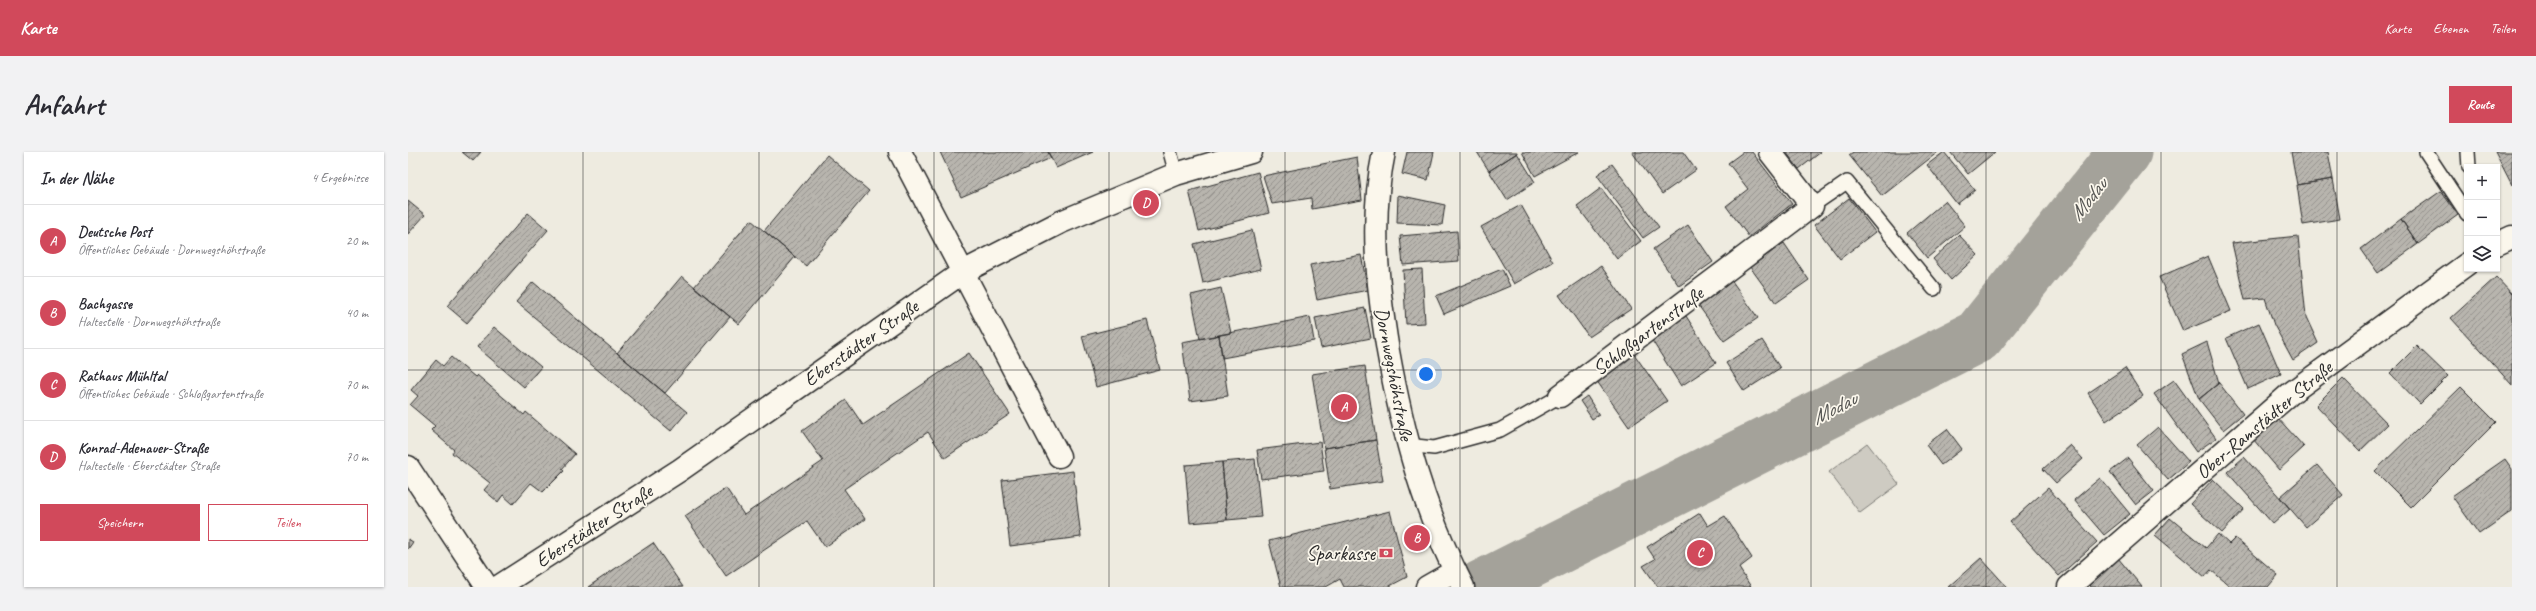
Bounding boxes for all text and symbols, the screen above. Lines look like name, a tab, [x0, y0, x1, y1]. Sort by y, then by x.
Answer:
text: Karte	[20, 16, 57, 40]
text: Karte	[2384, 20, 2411, 37]
text: Ebenen	[2433, 20, 2468, 37]
text: Teilen	[2490, 20, 2516, 37]
button: Route	[2449, 86, 2512, 123]
text: Anfahrt	[24, 87, 104, 122]
map controls	[2464, 164, 2500, 272]
button: +	[2464, 164, 2500, 200]
text: In der Nähe	[40, 168, 113, 189]
text: 4 Ergebnisse	[312, 170, 368, 186]
water label: Modau	[2063, 170, 2115, 225]
pin: D	[1133, 188, 1159, 218]
button: −	[2464, 200, 2500, 236]
text: Deutsche Post	[78, 223, 151, 242]
text: A	[50, 233, 56, 249]
text: 20 m	[346, 233, 368, 249]
button: layers	[2464, 236, 2500, 272]
text: Öffentliches Gebäude · Dornwegshöhstraße	[78, 242, 265, 258]
street label: Schloßgartenstraße	[1588, 280, 1710, 381]
street label: Eberstädter Straße	[799, 293, 925, 392]
text: Bachgasse	[78, 295, 132, 314]
text: B	[50, 305, 56, 321]
text: 40 m	[346, 305, 368, 321]
street label: Dornwegshöhstraße	[1369, 305, 1419, 444]
text: Haltestelle · Dornwegshöhstraße	[78, 314, 220, 330]
street label: Ober-Ramstädter Straße	[2190, 355, 2339, 485]
your location	[1416, 364, 1436, 384]
text: Rathaus Mühltal	[78, 367, 166, 386]
text: C	[50, 377, 56, 393]
text: 70 m	[346, 377, 368, 393]
water label: Modau	[1807, 384, 1864, 430]
text: Öffentliches Gebäude · Schloßgartenstraße	[78, 386, 263, 402]
pin: A	[1331, 392, 1357, 422]
text: Konrad-Adenauer-Straße	[78, 439, 208, 458]
text: D	[49, 449, 57, 465]
text: 70 m	[346, 449, 368, 465]
text: Haltestelle · Eberstädter Straße	[78, 458, 220, 474]
street label: Eberstädter Straße	[531, 478, 659, 573]
button: Speichern	[40, 504, 200, 541]
button: Teilen	[208, 504, 368, 541]
pin: B	[1404, 523, 1430, 553]
pin: C	[1687, 538, 1713, 568]
place label: Sparkasse	[1306, 541, 1376, 566]
bank icon: Sparkasse	[1378, 545, 1394, 561]

